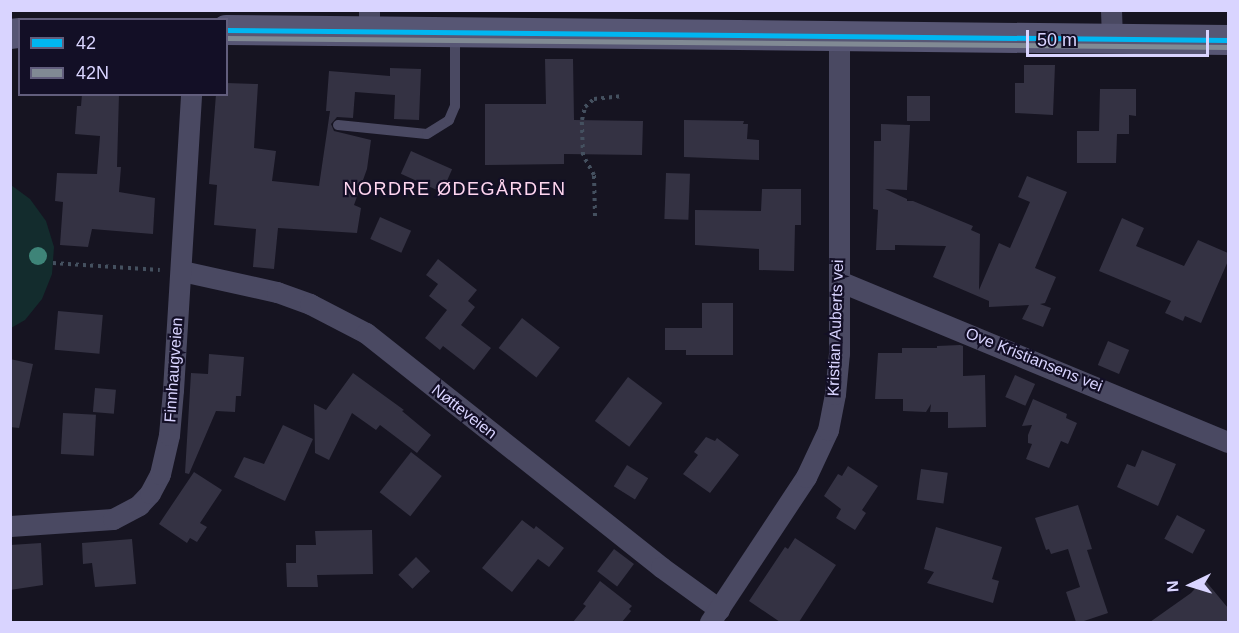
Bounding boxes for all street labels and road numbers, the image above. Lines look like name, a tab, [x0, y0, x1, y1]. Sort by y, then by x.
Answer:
street label: Kristian Auberts vei	[824, 259, 848, 397]
street label: Finnhaugveien	[161, 317, 187, 423]
street label: Ove Kristiansens vei	[963, 324, 1105, 396]
street label: Nøtteveien	[428, 381, 500, 443]

